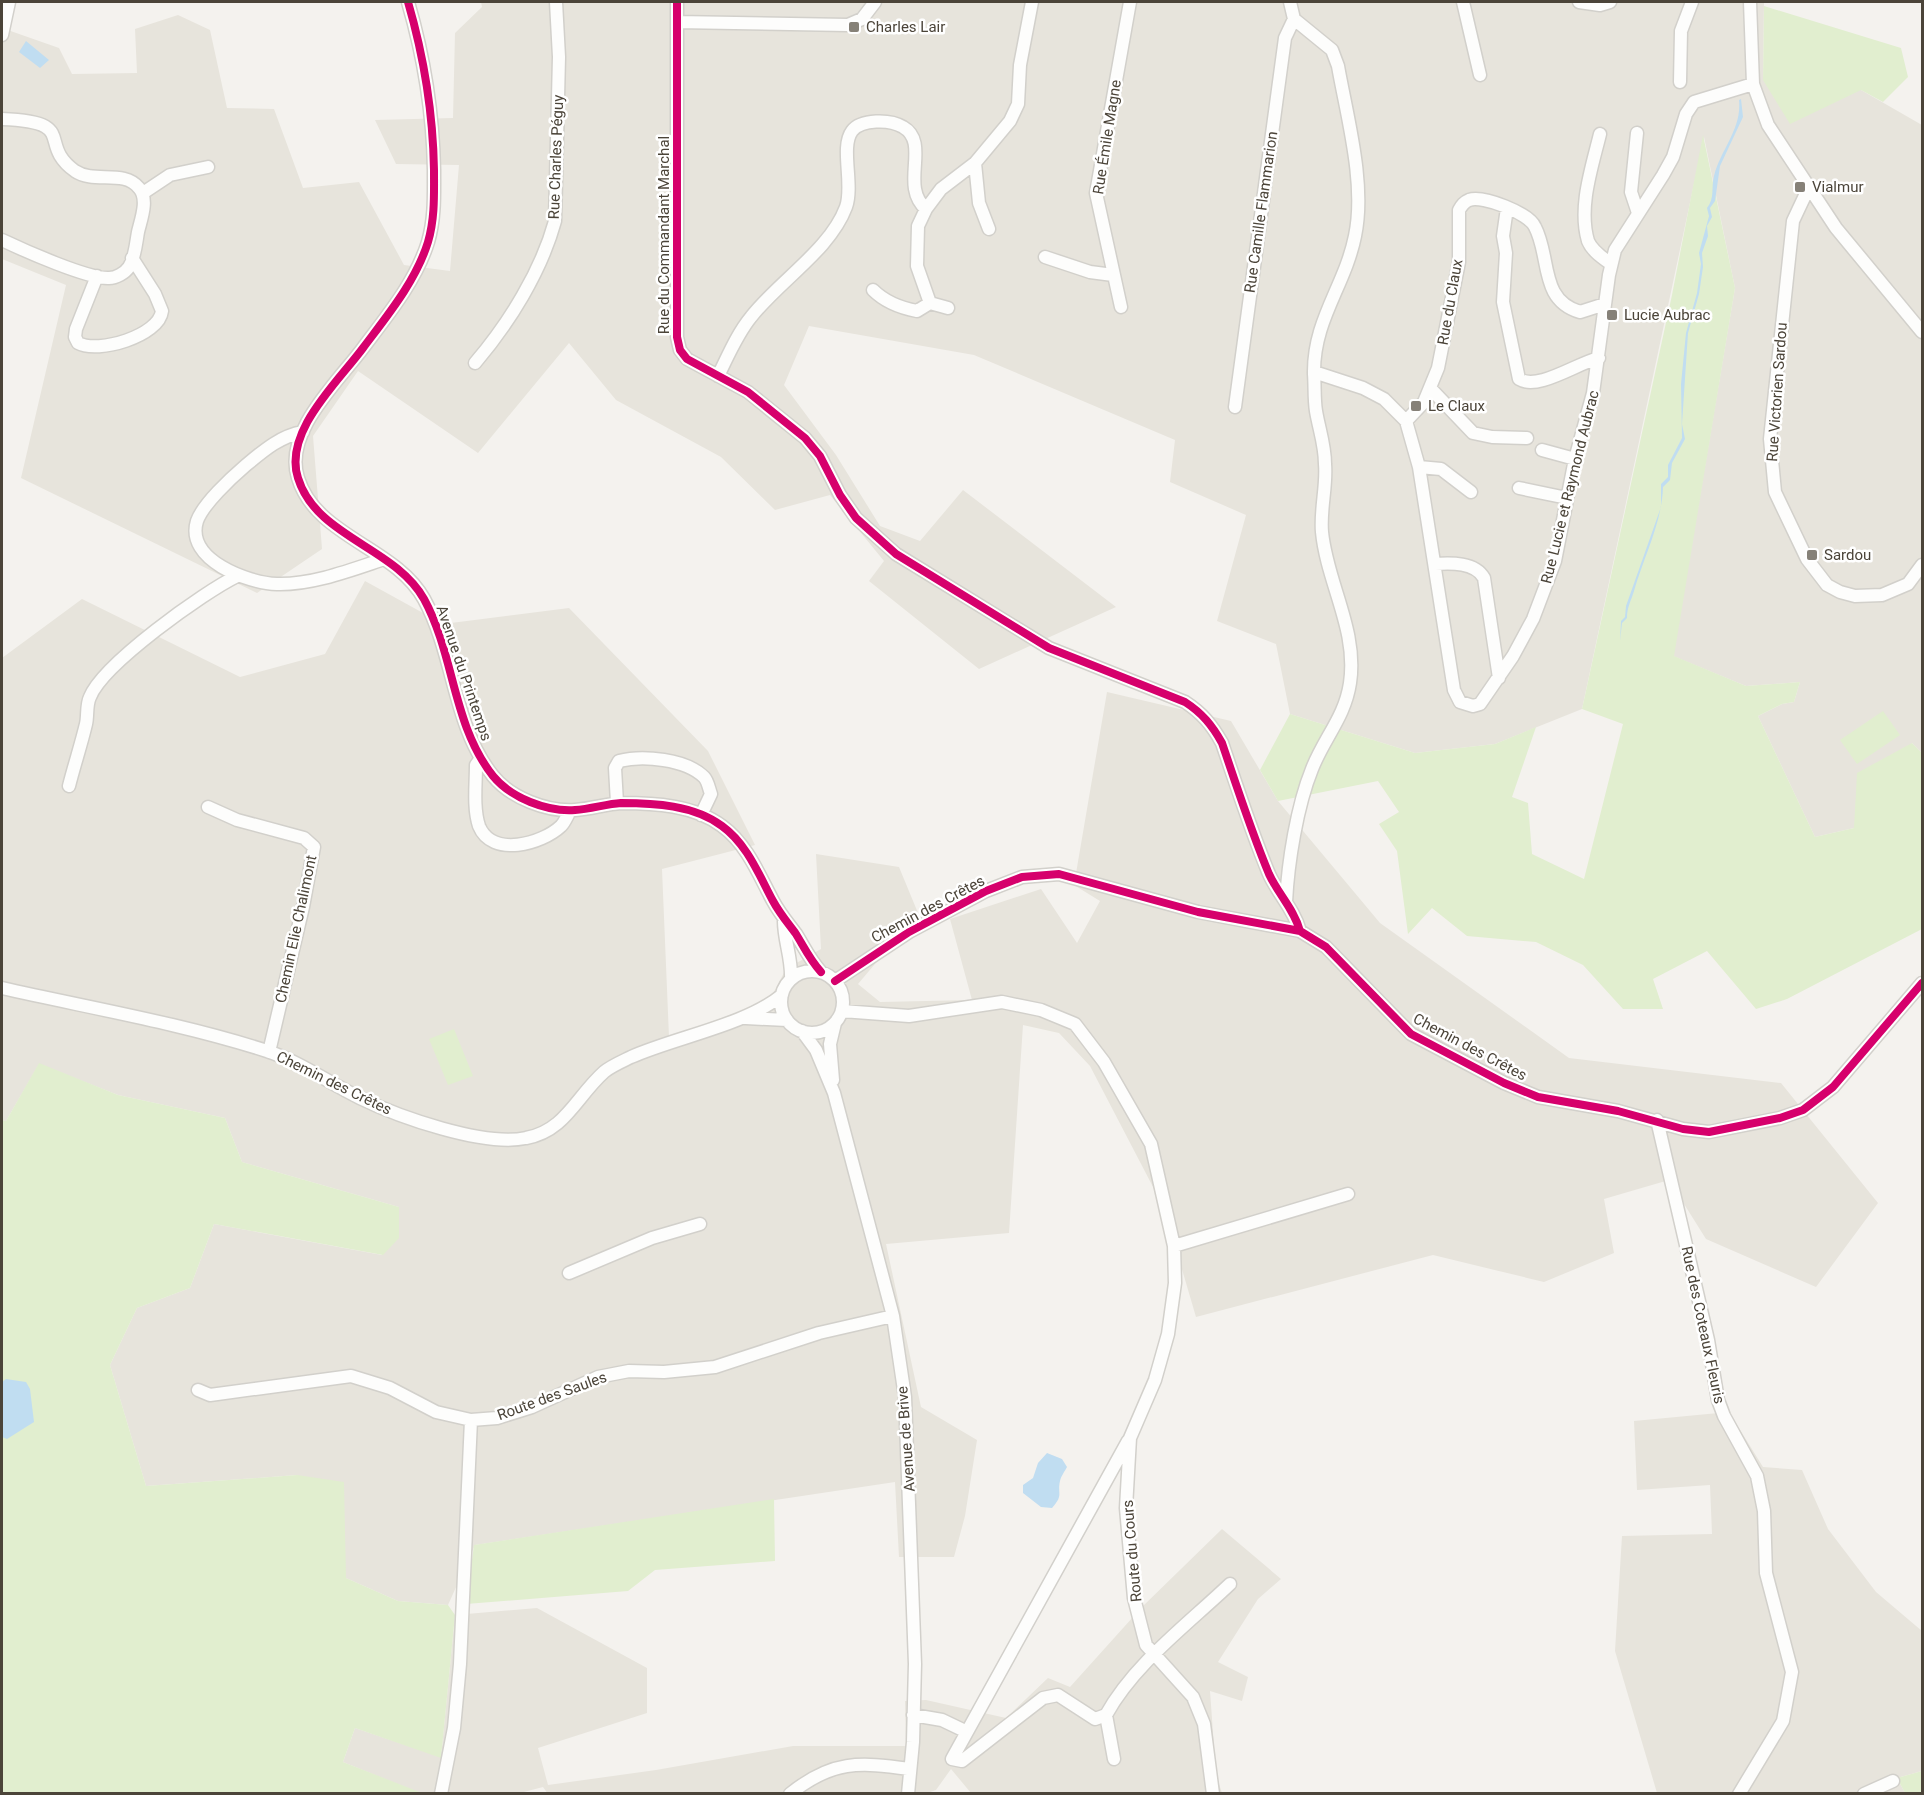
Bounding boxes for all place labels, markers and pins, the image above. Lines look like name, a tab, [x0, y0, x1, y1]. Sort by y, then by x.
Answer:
place label: Charles Lair	[866, 18, 945, 36]
marker: Charles Lair	[847, 20, 861, 34]
place label: Vialmur	[1812, 178, 1864, 196]
marker: Vialmur	[1793, 180, 1807, 194]
place label: Lucie Aubrac	[1624, 306, 1711, 324]
marker: Lucie Aubrac	[1605, 308, 1619, 322]
place label: Le Claux	[1428, 397, 1486, 415]
marker: Le Claux	[1409, 399, 1423, 413]
place label: Sardou	[1824, 546, 1871, 564]
marker: Sardou	[1805, 548, 1819, 562]

